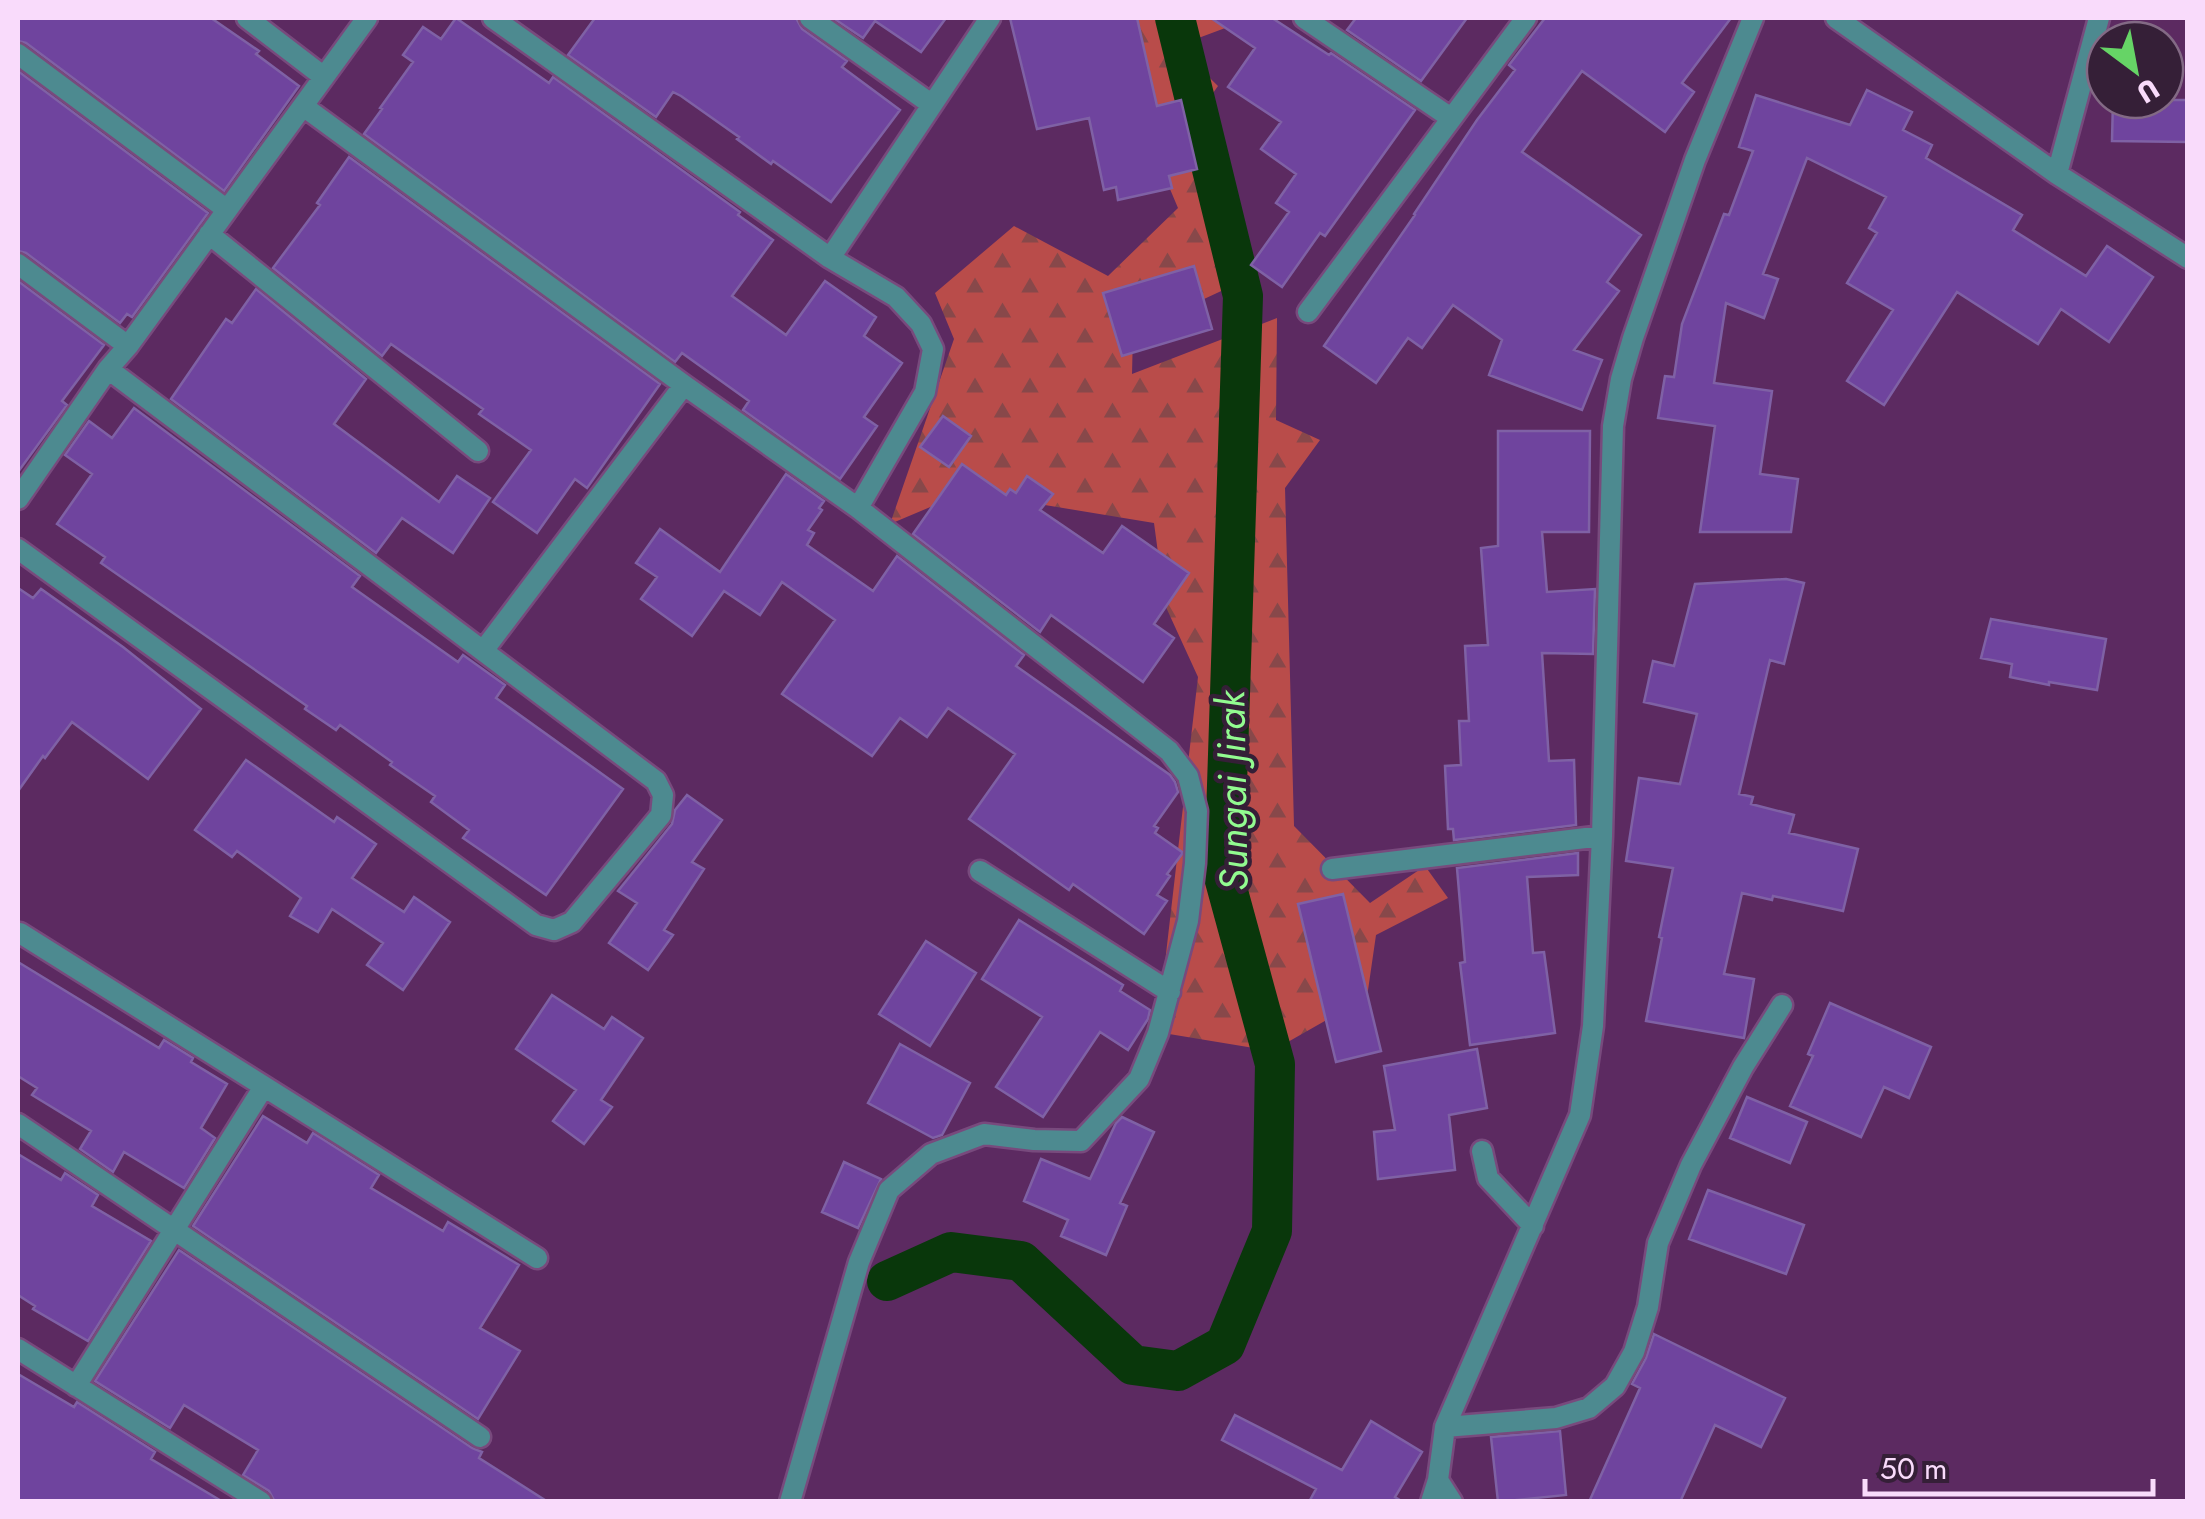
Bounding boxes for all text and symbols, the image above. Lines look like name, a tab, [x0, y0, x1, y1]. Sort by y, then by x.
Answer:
north arrow	[2085, 20, 2185, 120]
text: U	[2129, 68, 2167, 113]
water label: Sungai Jirak	[1201, 688, 1263, 892]
scale bar	[1865, 1434, 2152, 1496]
text: 50 m	[1880, 1447, 1947, 1490]

